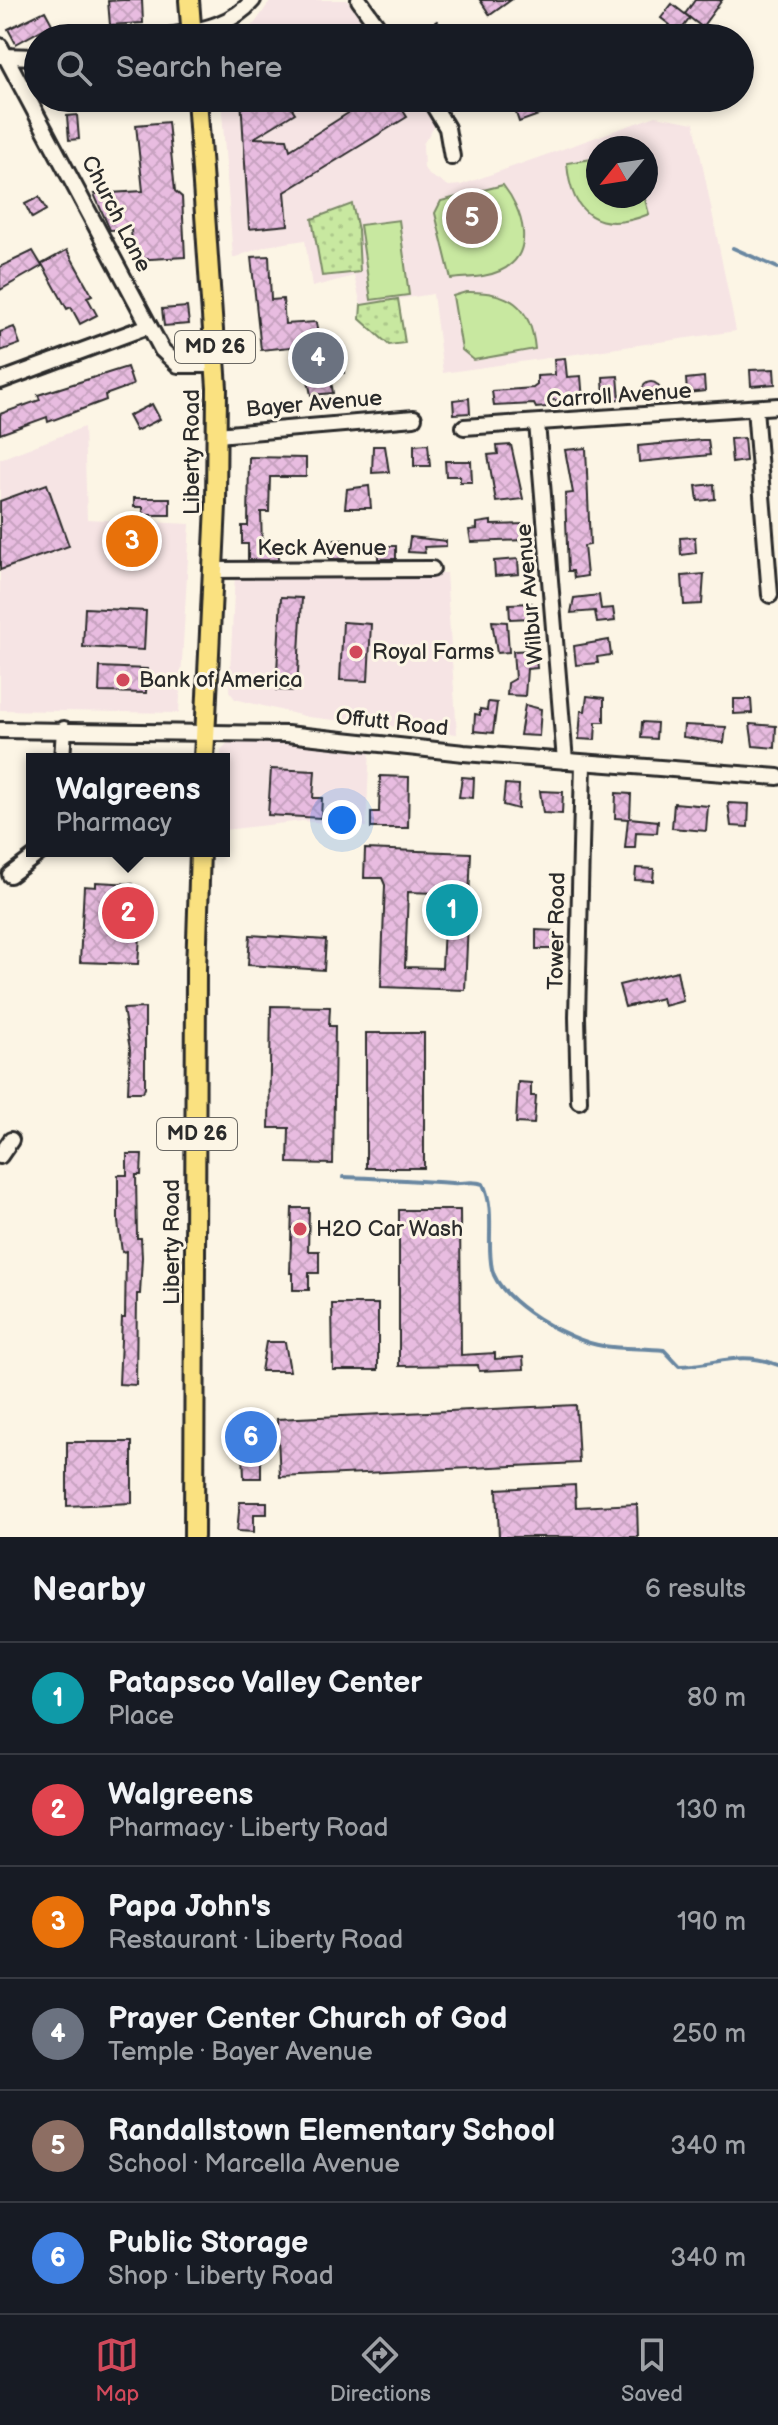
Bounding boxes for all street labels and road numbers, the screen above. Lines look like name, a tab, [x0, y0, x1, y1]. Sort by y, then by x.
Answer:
street label: Church Lane	[75, 151, 157, 277]
road number: MD 26	[175, 331, 255, 363]
street label: Carroll Avenue	[545, 377, 693, 415]
street label: Bayer Avenue	[245, 385, 383, 423]
street label: Liberty Road	[179, 389, 206, 515]
street label: Wilbur Avenue	[510, 522, 550, 666]
street label: Keck Avenue	[257, 535, 387, 562]
street label: Offutt Road	[334, 704, 450, 742]
street label: Tower Road	[542, 872, 572, 990]
road number: MD 26	[157, 1118, 237, 1150]
street label: Liberty Road	[159, 1179, 186, 1305]

